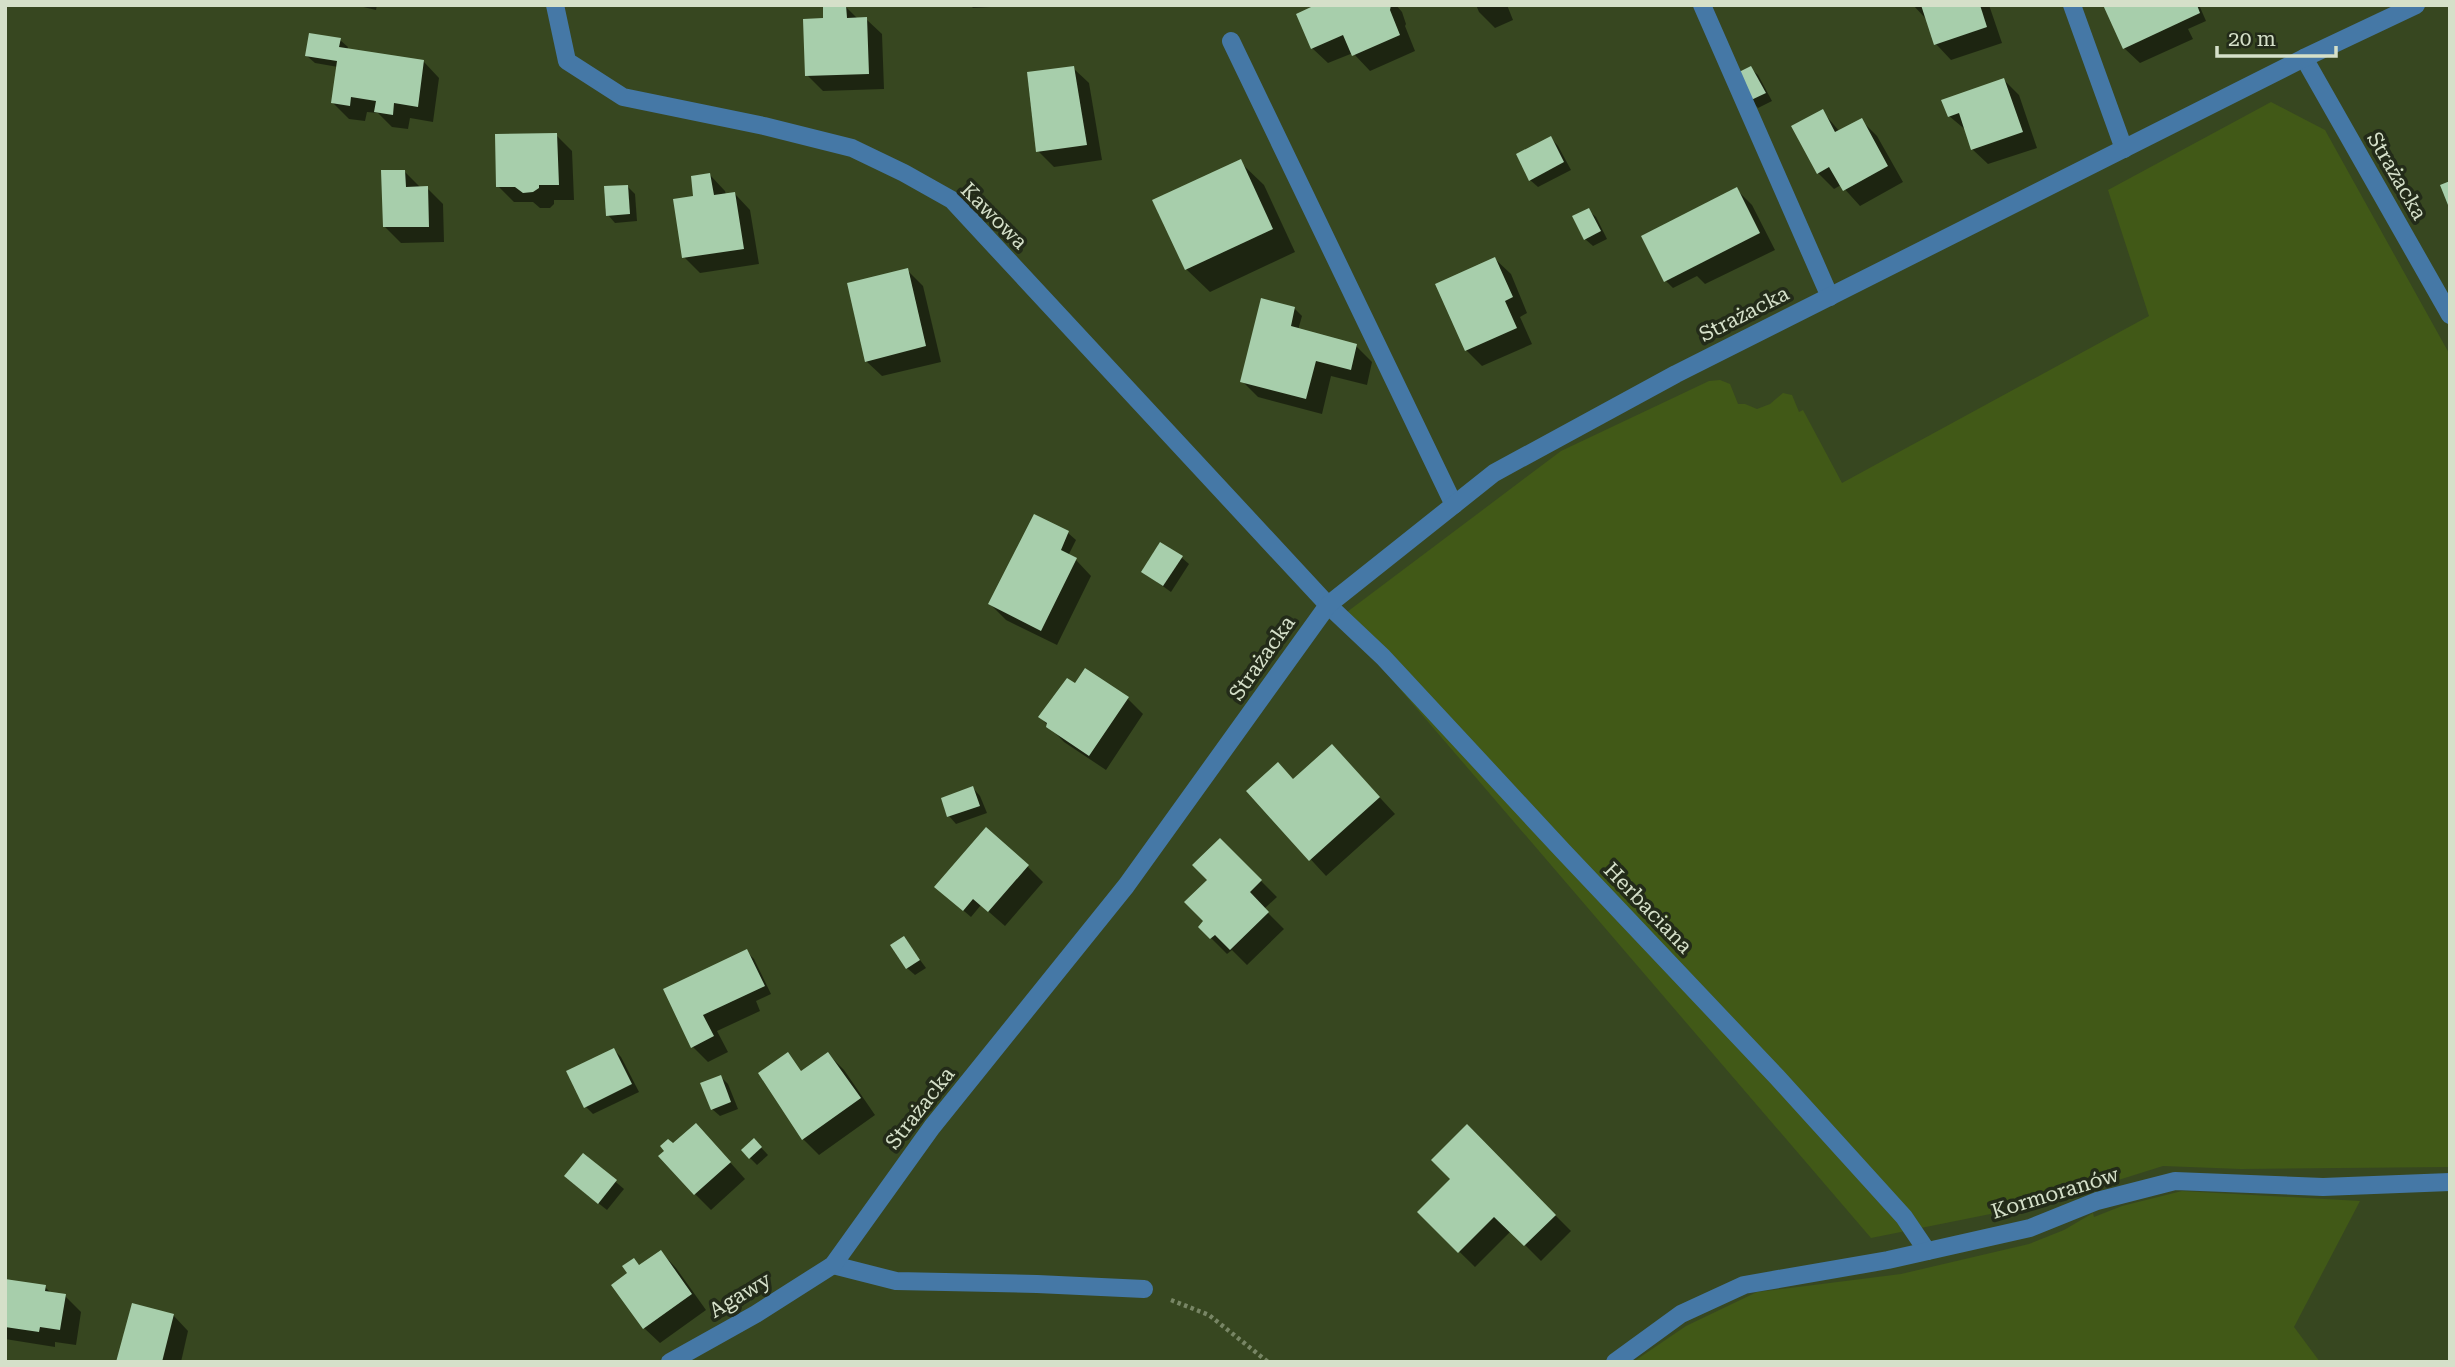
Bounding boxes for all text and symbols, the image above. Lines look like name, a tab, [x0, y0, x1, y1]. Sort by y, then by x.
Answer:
scale bar	[2217, 14, 2336, 58]
text: 20 m	[2228, 27, 2276, 51]
street label: Strażacka	[2362, 128, 2432, 225]
street label: Kawowa	[956, 178, 1033, 255]
street label: Strażacka	[1695, 281, 1793, 347]
street label: Strażacka	[1224, 611, 1300, 705]
street label: Herbaciana	[1599, 858, 1698, 959]
street label: Strażacka	[881, 1062, 960, 1154]
street label: Kormoranów	[1989, 1162, 2122, 1224]
street label: Agawy	[705, 1267, 776, 1323]

